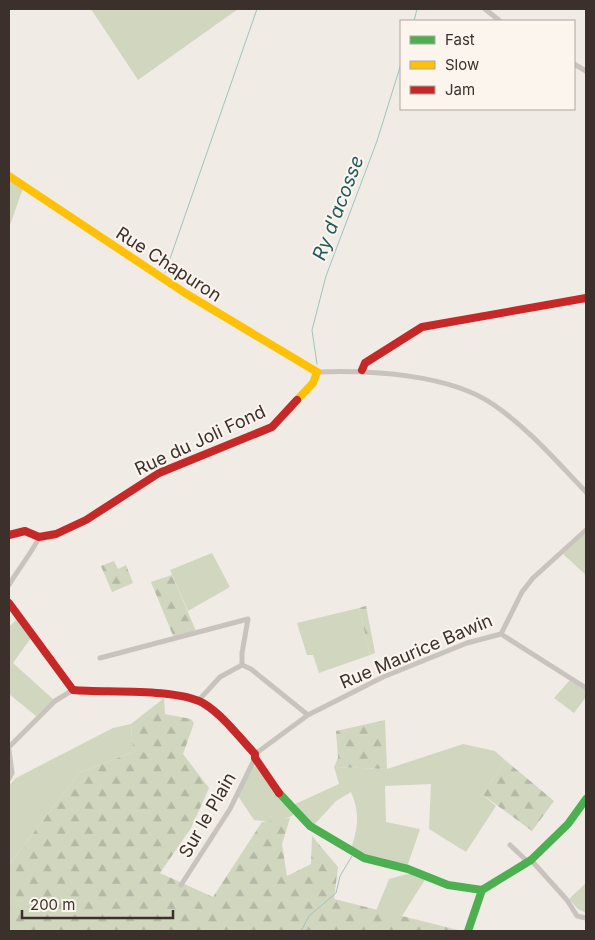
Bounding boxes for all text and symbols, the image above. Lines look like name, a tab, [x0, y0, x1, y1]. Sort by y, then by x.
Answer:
legend	[400, 20, 575, 110]
text: Fast	[445, 30, 475, 49]
text: Slow	[445, 55, 479, 74]
text: Jam	[445, 80, 475, 99]
water label: Ry d'acosse	[308, 152, 368, 264]
street label: Rue Chapuron	[112, 222, 226, 306]
street label: Rue du Joli Fond	[131, 401, 269, 479]
street label: Rue Maurice Bawin	[337, 609, 495, 693]
street label: Sur le Plain	[174, 769, 240, 861]
scale bar	[22, 888, 174, 920]
text: 200 m	[30, 895, 75, 914]

